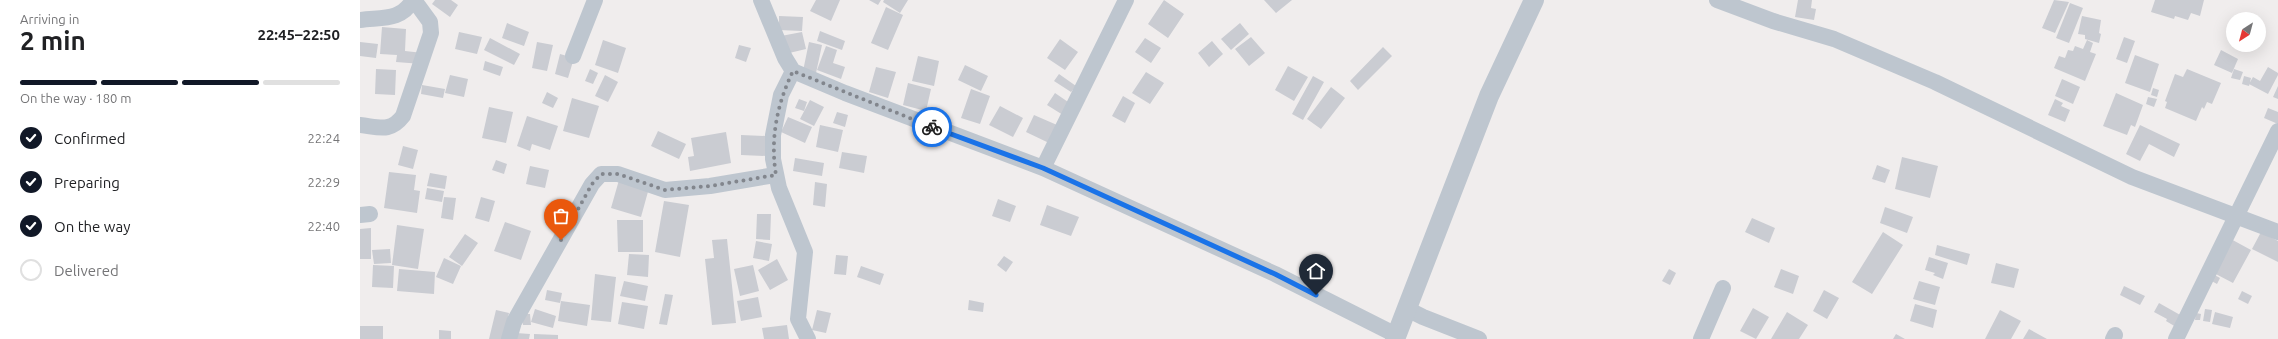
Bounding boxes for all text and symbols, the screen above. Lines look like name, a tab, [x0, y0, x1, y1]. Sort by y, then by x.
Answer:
text: Arriving in	[20, 12, 79, 26]
north arrow	[2226, 12, 2266, 52]
map controls	[2226, 12, 2266, 52]
text: 2 min	[20, 26, 86, 55]
text: 22:45–22:50	[257, 26, 340, 43]
text: On the way · 180 m	[20, 91, 132, 105]
courier	[912, 107, 952, 147]
icon: bike	[921, 116, 943, 138]
icon: check	[20, 127, 42, 149]
text: Confirmed	[54, 130, 126, 147]
text: 22:24	[307, 131, 340, 145]
icon: check	[20, 171, 42, 193]
text: Preparing	[54, 174, 120, 191]
text: 22:29	[307, 175, 340, 189]
pin	[544, 199, 578, 240]
icon: bag	[550, 205, 572, 227]
icon: check	[20, 215, 42, 237]
text: On the way	[54, 218, 130, 235]
text: 22:40	[307, 219, 340, 233]
pin	[1299, 254, 1333, 295]
icon: home	[1305, 260, 1327, 282]
text: Delivered	[54, 262, 119, 279]

